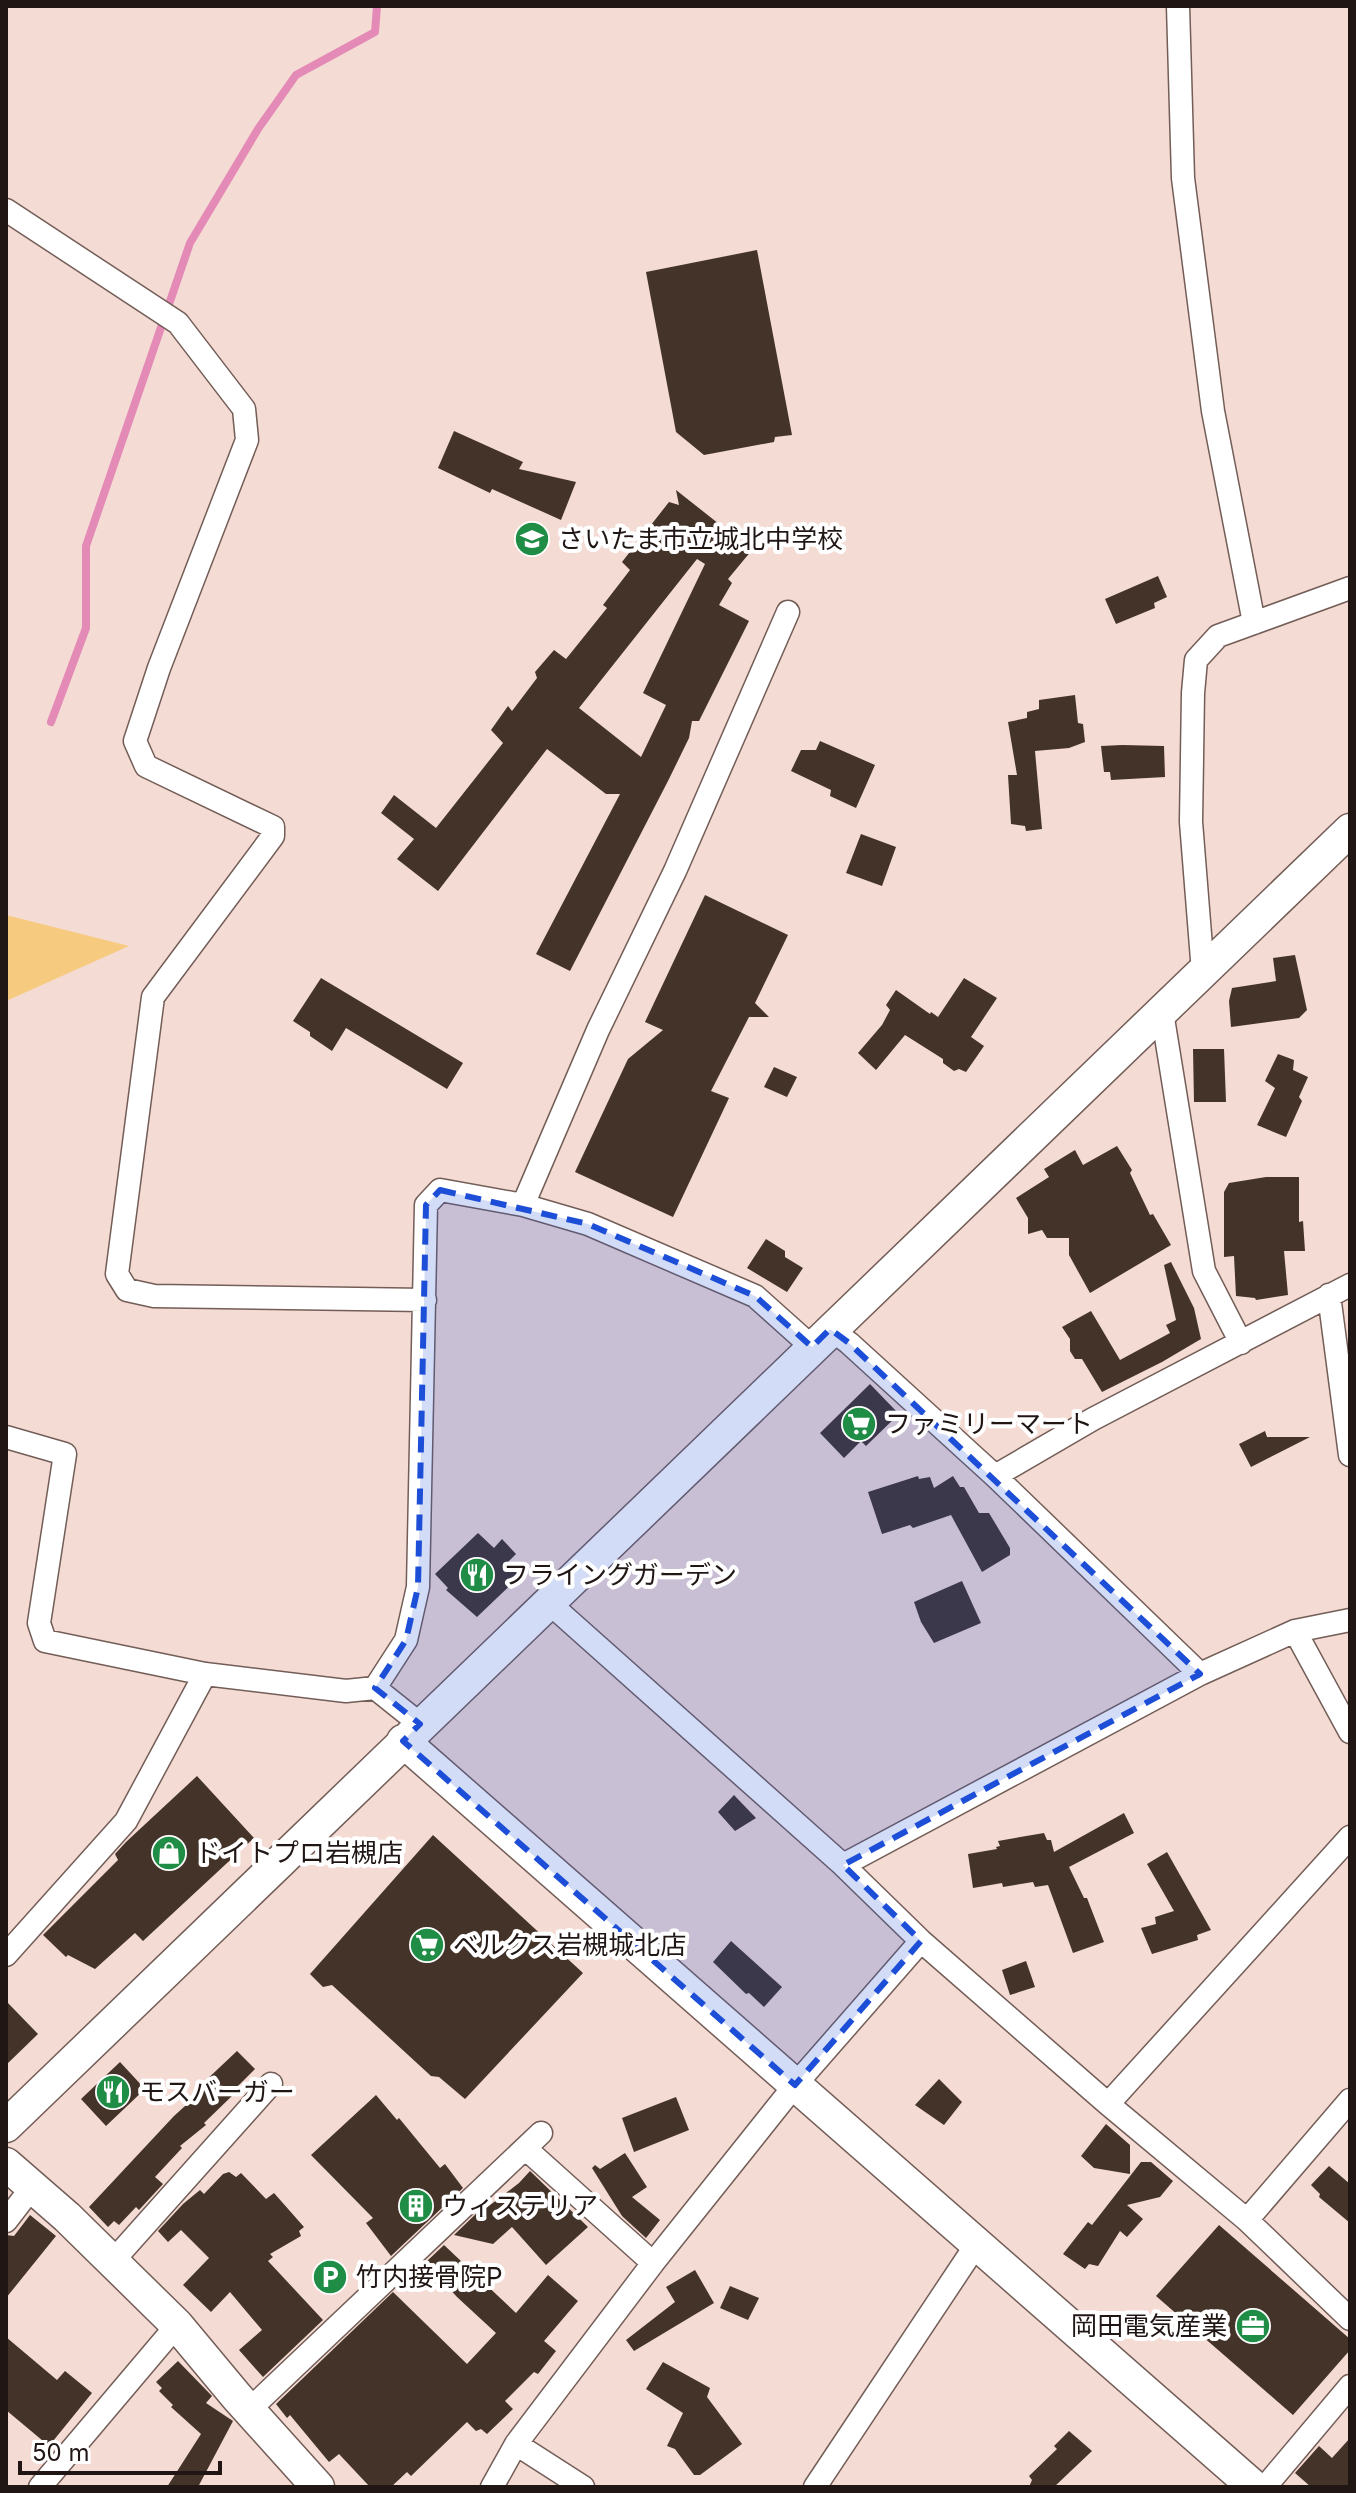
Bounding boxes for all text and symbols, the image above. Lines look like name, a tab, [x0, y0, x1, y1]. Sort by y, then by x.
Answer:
school or university icon: さいたま市立城北中学校	[513, 520, 551, 558]
place label: さいたま市立城北中学校	[558, 523, 843, 554]
supermarket icon: ファミリーマート	[840, 1405, 878, 1443]
place label: ファミリーマート	[885, 1408, 1093, 1439]
restaurant icon: フライングガーデン	[458, 1556, 496, 1594]
place label: フライングガーデン	[503, 1559, 737, 1590]
shop icon: ドイトプロ岩槻店	[150, 1834, 188, 1872]
place label: ドイトプロ岩槻店	[195, 1837, 403, 1868]
supermarket icon: ベルクス岩槻城北店	[408, 1926, 446, 1964]
place label: ベルクス岩槻城北店	[453, 1929, 686, 1960]
restaurant icon: モスバーガー	[94, 2073, 132, 2111]
place label: モスバーガー	[139, 2076, 295, 2107]
building icon: ウィステリア	[397, 2187, 435, 2225]
place label: ウィステリア	[442, 2190, 598, 2221]
parking icon: 竹内接骨院P	[311, 2258, 349, 2296]
place label: 竹内接骨院P	[356, 2261, 503, 2292]
office icon: 岡田電気産業	[1234, 2307, 1272, 2345]
place label: 岡田電気産業	[1071, 2310, 1227, 2341]
scale bar	[20, 2425, 220, 2475]
text: 50 m	[32, 2438, 90, 2467]

